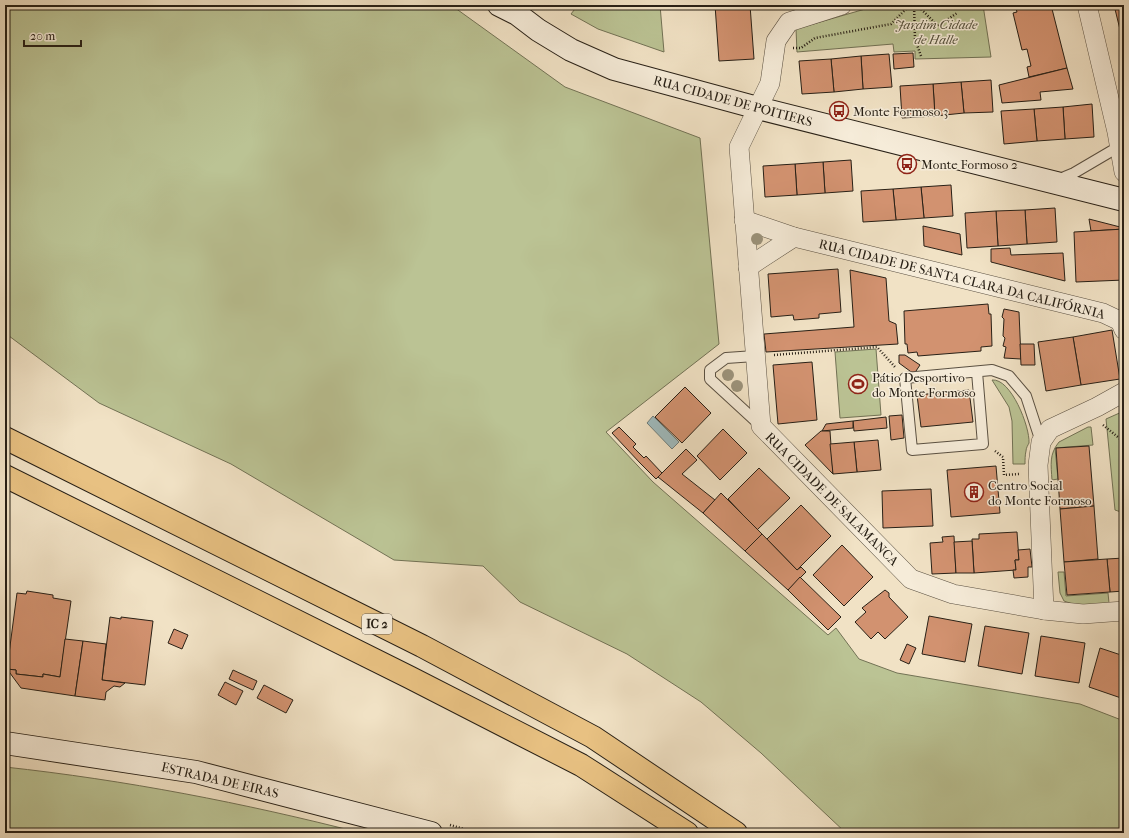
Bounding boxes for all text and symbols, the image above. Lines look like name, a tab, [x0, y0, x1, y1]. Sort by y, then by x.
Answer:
park label: Jardim Cidade de Halle	[895, 17, 978, 47]
scale bar	[24, 22, 81, 48]
text: 20 m	[30, 29, 55, 43]
street label: RUA CIDADE DE POITIERS	[652, 73, 814, 130]
bus stop icon: Monte Formoso 3	[828, 100, 850, 122]
place label: Monte Formoso 3	[853, 104, 948, 119]
bus stop icon: Monte Formoso 2	[896, 153, 918, 175]
place label: Monte Formoso 2	[921, 157, 1018, 172]
street label: RUA CIDADE DE SANTA CLARA DA CALIFÓRNIA	[817, 236, 1107, 322]
place label: Pátio Desportivo do Monte Formoso	[872, 370, 976, 400]
sports icon: Pátio Desportivo do Monte Formoso	[847, 373, 869, 395]
street label: RUA CIDADE DE SALAMANCA	[762, 429, 902, 569]
place label: Centro Social do Monte Formoso	[988, 478, 1092, 508]
building icon: Centro Social do Monte Formoso	[963, 481, 985, 503]
road number: IC 2	[362, 614, 392, 634]
street label: ESTRADA DE EIRAS	[160, 759, 280, 801]

